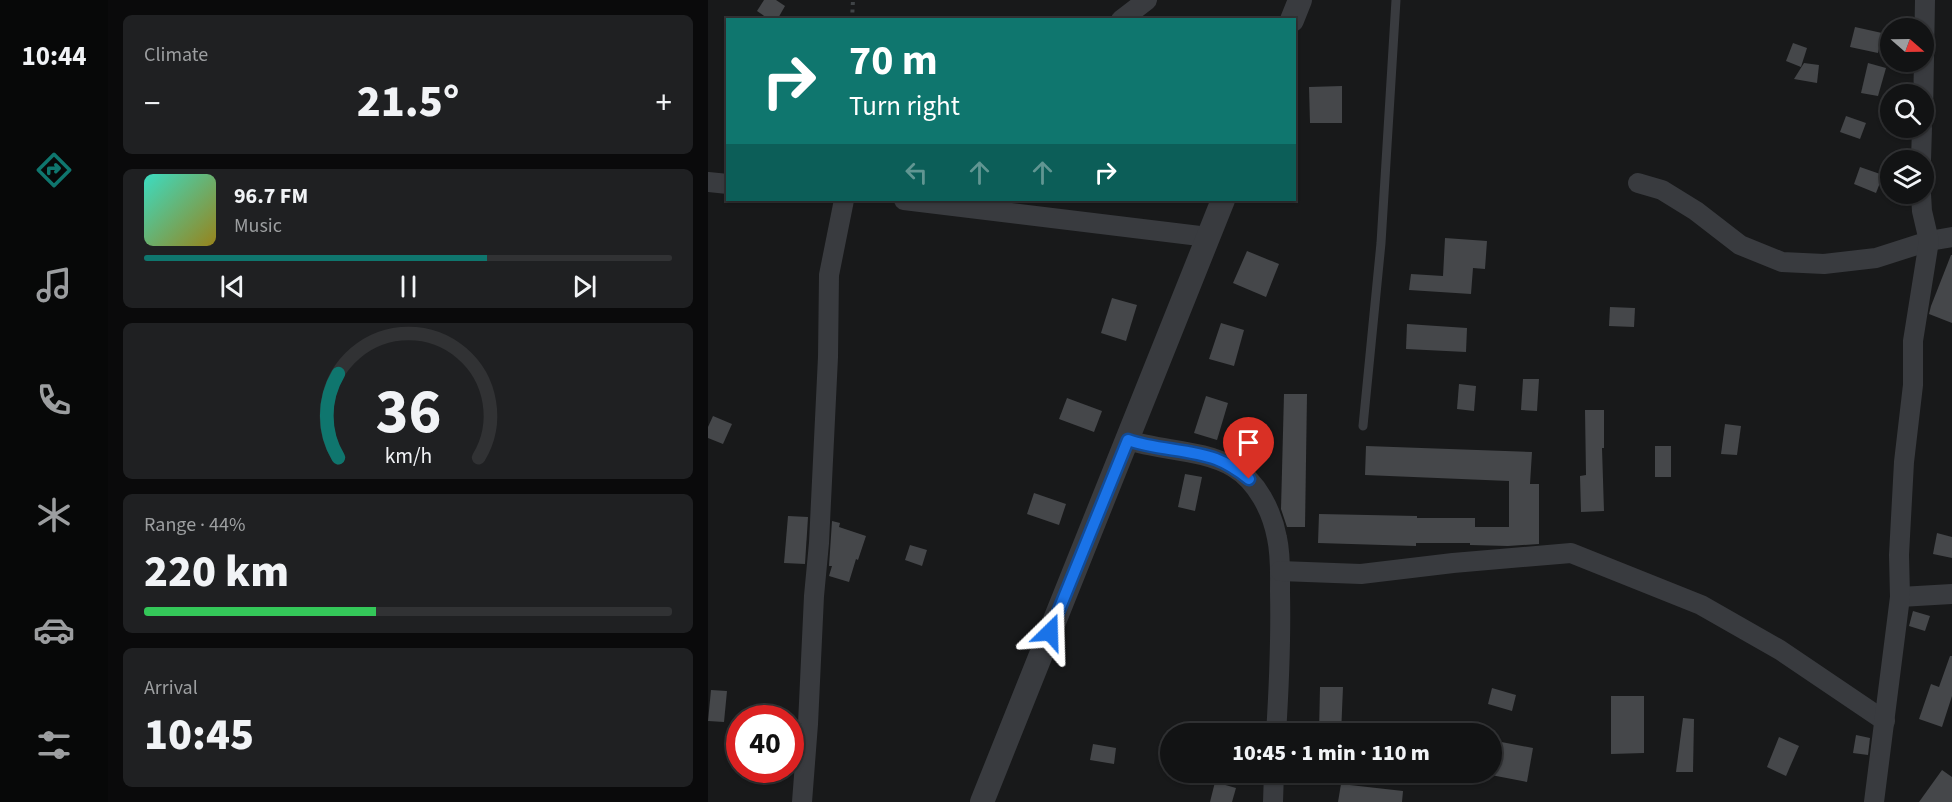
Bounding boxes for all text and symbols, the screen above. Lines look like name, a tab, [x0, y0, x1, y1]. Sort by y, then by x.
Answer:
north arrow	[1880, 18, 1934, 72]
map controls	[1880, 18, 1934, 204]
text: 70 m	[849, 31, 938, 91]
text: 10:44	[21, 37, 87, 76]
text: Climate	[144, 41, 208, 69]
icon: right	[750, 42, 828, 120]
text: 21.5°	[357, 70, 459, 134]
text: −	[144, 80, 160, 127]
text: +	[656, 80, 672, 127]
button: search	[1880, 84, 1934, 138]
text: Turn right	[849, 87, 960, 126]
icon: directions	[33, 149, 75, 191]
button: layers	[1880, 150, 1934, 204]
icon: left	[900, 156, 933, 189]
icon: ahead	[963, 156, 996, 189]
icon: ahead	[1026, 156, 1059, 189]
icon: right	[1089, 156, 1122, 189]
text: 96.7 FM	[234, 180, 308, 212]
text: Music	[234, 212, 282, 240]
icon: music	[33, 264, 75, 306]
icon: previous	[216, 270, 249, 303]
icon: pause	[392, 270, 425, 303]
icon: next	[568, 270, 601, 303]
text: 36	[375, 368, 441, 457]
icon: phone	[33, 379, 75, 421]
pin	[1223, 417, 1274, 479]
icon: arrive	[1232, 426, 1265, 459]
text: km/h	[384, 441, 432, 472]
icon: climate	[33, 494, 75, 536]
text: Range · 44%	[144, 511, 245, 539]
text: 220 km	[144, 540, 289, 604]
position arrow	[1018, 600, 1082, 664]
icon: car	[33, 609, 75, 651]
text: Arrival	[144, 674, 198, 702]
text: 10:45	[144, 703, 254, 767]
speed limit sign: 40	[726, 705, 804, 783]
icon: filters	[33, 724, 75, 766]
text: 10:45 · 1 min · 110 m	[1232, 737, 1430, 769]

